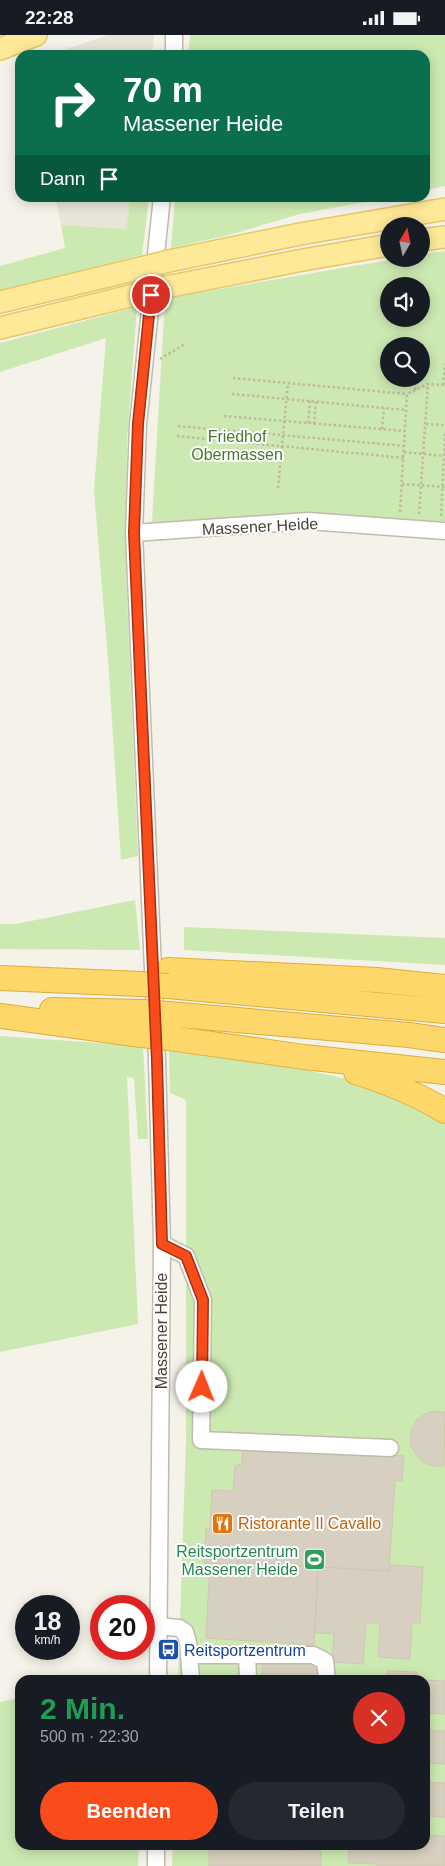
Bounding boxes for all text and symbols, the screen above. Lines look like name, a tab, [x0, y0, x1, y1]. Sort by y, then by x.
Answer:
text: 22:28	[25, 7, 74, 28]
icon: right	[40, 70, 105, 135]
text: 70 m	[123, 70, 203, 109]
text: Massener Heide	[123, 111, 283, 136]
icon: arrive	[95, 165, 123, 193]
text: Dann	[40, 168, 85, 189]
north arrow	[380, 217, 430, 267]
map controls	[380, 217, 430, 387]
pin	[130, 274, 172, 316]
button: sound	[380, 277, 430, 327]
icon: arrive	[137, 281, 165, 309]
button: search	[380, 337, 430, 387]
park label: Friedhof Obermassen	[191, 428, 283, 463]
street label: Massener Heide	[201, 515, 319, 538]
street label: Massener Heide	[153, 1273, 170, 1389]
position arrow	[175, 1360, 227, 1412]
restaurant icon: Ristorante Il Cavallo	[210, 1511, 234, 1535]
place label: Ristorante Il Cavallo	[238, 1515, 381, 1532]
place label: Reitsportzentrum Massener Heide	[176, 1543, 298, 1578]
sports icon: Reitsportzentrum Massener Heide	[302, 1548, 326, 1572]
speed limit sign: 20	[90, 1595, 155, 1660]
text: 18	[34, 1607, 61, 1635]
text: km/h	[34, 1633, 61, 1647]
bus stop icon: Reitsportzentrum	[156, 1638, 180, 1662]
place label: Reitsportzentrum	[184, 1642, 306, 1659]
text: 2 Min.	[40, 1692, 125, 1725]
button: close	[353, 1692, 405, 1744]
text: 500 m · 22:30	[40, 1728, 139, 1745]
button: Beenden	[40, 1782, 218, 1840]
button: Teilen	[228, 1782, 405, 1840]

